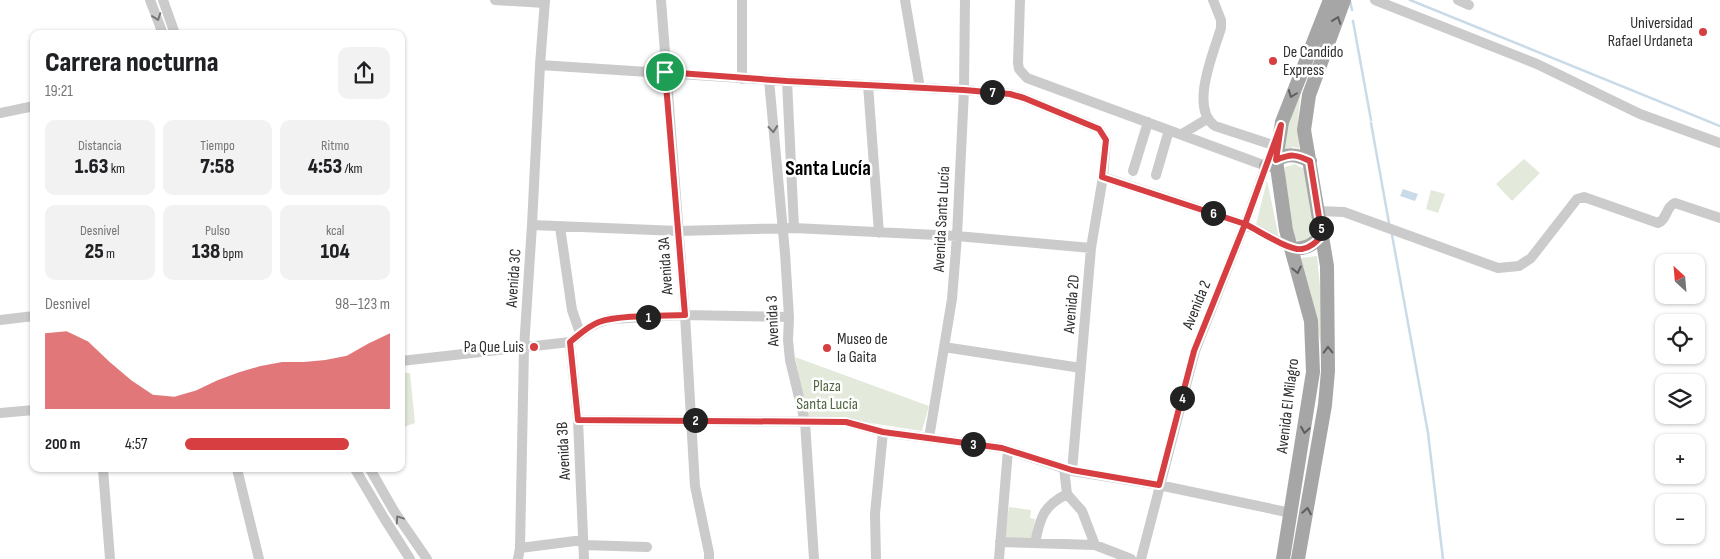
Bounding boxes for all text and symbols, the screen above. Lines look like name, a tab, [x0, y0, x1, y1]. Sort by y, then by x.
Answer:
one-way arrow	[151, 12, 161, 21]
place label: Universidad Rafael Urdaneta	[1608, 14, 1693, 51]
one-way arrow	[1331, 16, 1341, 25]
marker: Universidad Rafael Urdaneta	[1697, 26, 1709, 38]
place label: De Candido Express	[1283, 43, 1343, 80]
text: Carrera nocturna	[45, 46, 218, 79]
button: share	[338, 47, 390, 99]
pin	[644, 51, 686, 93]
marker: De Candido Express	[1267, 55, 1279, 67]
icon: arrive	[651, 58, 679, 86]
pin: 7	[980, 80, 1004, 104]
text: 19:21	[45, 82, 73, 101]
text: 7	[989, 84, 996, 101]
one-way arrow	[1288, 89, 1298, 98]
one-way arrow	[767, 125, 778, 133]
text: Distancia	[78, 137, 122, 154]
text: Tiempo	[200, 137, 235, 154]
text: Ritmo	[321, 137, 349, 154]
text: 1.63	[75, 154, 108, 179]
text: 7:58	[200, 154, 235, 179]
text: 4:53	[308, 154, 342, 179]
district label: Santa Lucía	[785, 156, 871, 181]
text: km	[108, 160, 125, 177]
text: /km	[342, 160, 363, 177]
street label: Avenida Santa Lucía	[930, 166, 954, 273]
pin: 6	[1200, 200, 1226, 226]
text: 6	[1210, 205, 1217, 222]
pin: 5	[1308, 216, 1334, 240]
text: 5	[1318, 220, 1325, 237]
text: Desnivel	[80, 222, 120, 239]
text: Pulso	[205, 222, 230, 239]
text: kcal	[326, 222, 344, 239]
street label: Avenida 3A	[654, 236, 678, 297]
text: 25	[85, 239, 104, 264]
text: 138	[192, 239, 220, 264]
text: 104	[321, 239, 350, 264]
text: m	[104, 245, 115, 262]
text: bpm	[220, 245, 243, 262]
street label: Avenida 3C	[502, 248, 526, 309]
north arrow	[1655, 254, 1705, 304]
map controls	[1655, 254, 1705, 544]
one-way arrow	[1291, 265, 1302, 274]
street label: Avenida 2D	[1060, 274, 1084, 335]
street label: Avenida 2	[1178, 278, 1215, 333]
text: Desnivel	[45, 295, 90, 314]
text: 98–123 m	[335, 295, 390, 314]
street label: Avenida 3	[763, 295, 783, 348]
pin: 1	[636, 304, 660, 330]
text: 1	[646, 309, 651, 326]
button: locate	[1655, 314, 1705, 364]
place label: Museo de la Gaita	[837, 330, 888, 367]
place label: Pa Que Luis	[464, 338, 524, 357]
marker: Pa Que Luis	[528, 341, 540, 353]
marker: Museo de la Gaita	[821, 342, 833, 354]
one-way arrow	[1323, 346, 1333, 354]
street label: Avenida El Milagro	[1273, 357, 1303, 456]
button: layers	[1655, 374, 1705, 424]
park label: Plaza Santa Lucía	[796, 377, 858, 414]
pin: 4	[1170, 386, 1194, 410]
text: 4	[1179, 390, 1186, 407]
pin: 2	[682, 408, 708, 432]
text: 2	[692, 412, 699, 429]
street label: Avenida 3B	[553, 421, 575, 482]
one-way arrow	[1300, 425, 1310, 434]
pin: 3	[960, 432, 986, 456]
button: +	[1655, 434, 1705, 484]
text: 200 m	[45, 435, 80, 454]
text: 4:57	[125, 435, 147, 454]
text: 3	[970, 436, 977, 453]
button: −	[1655, 494, 1705, 544]
one-way arrow	[1301, 507, 1311, 515]
one-way arrow	[396, 515, 405, 524]

